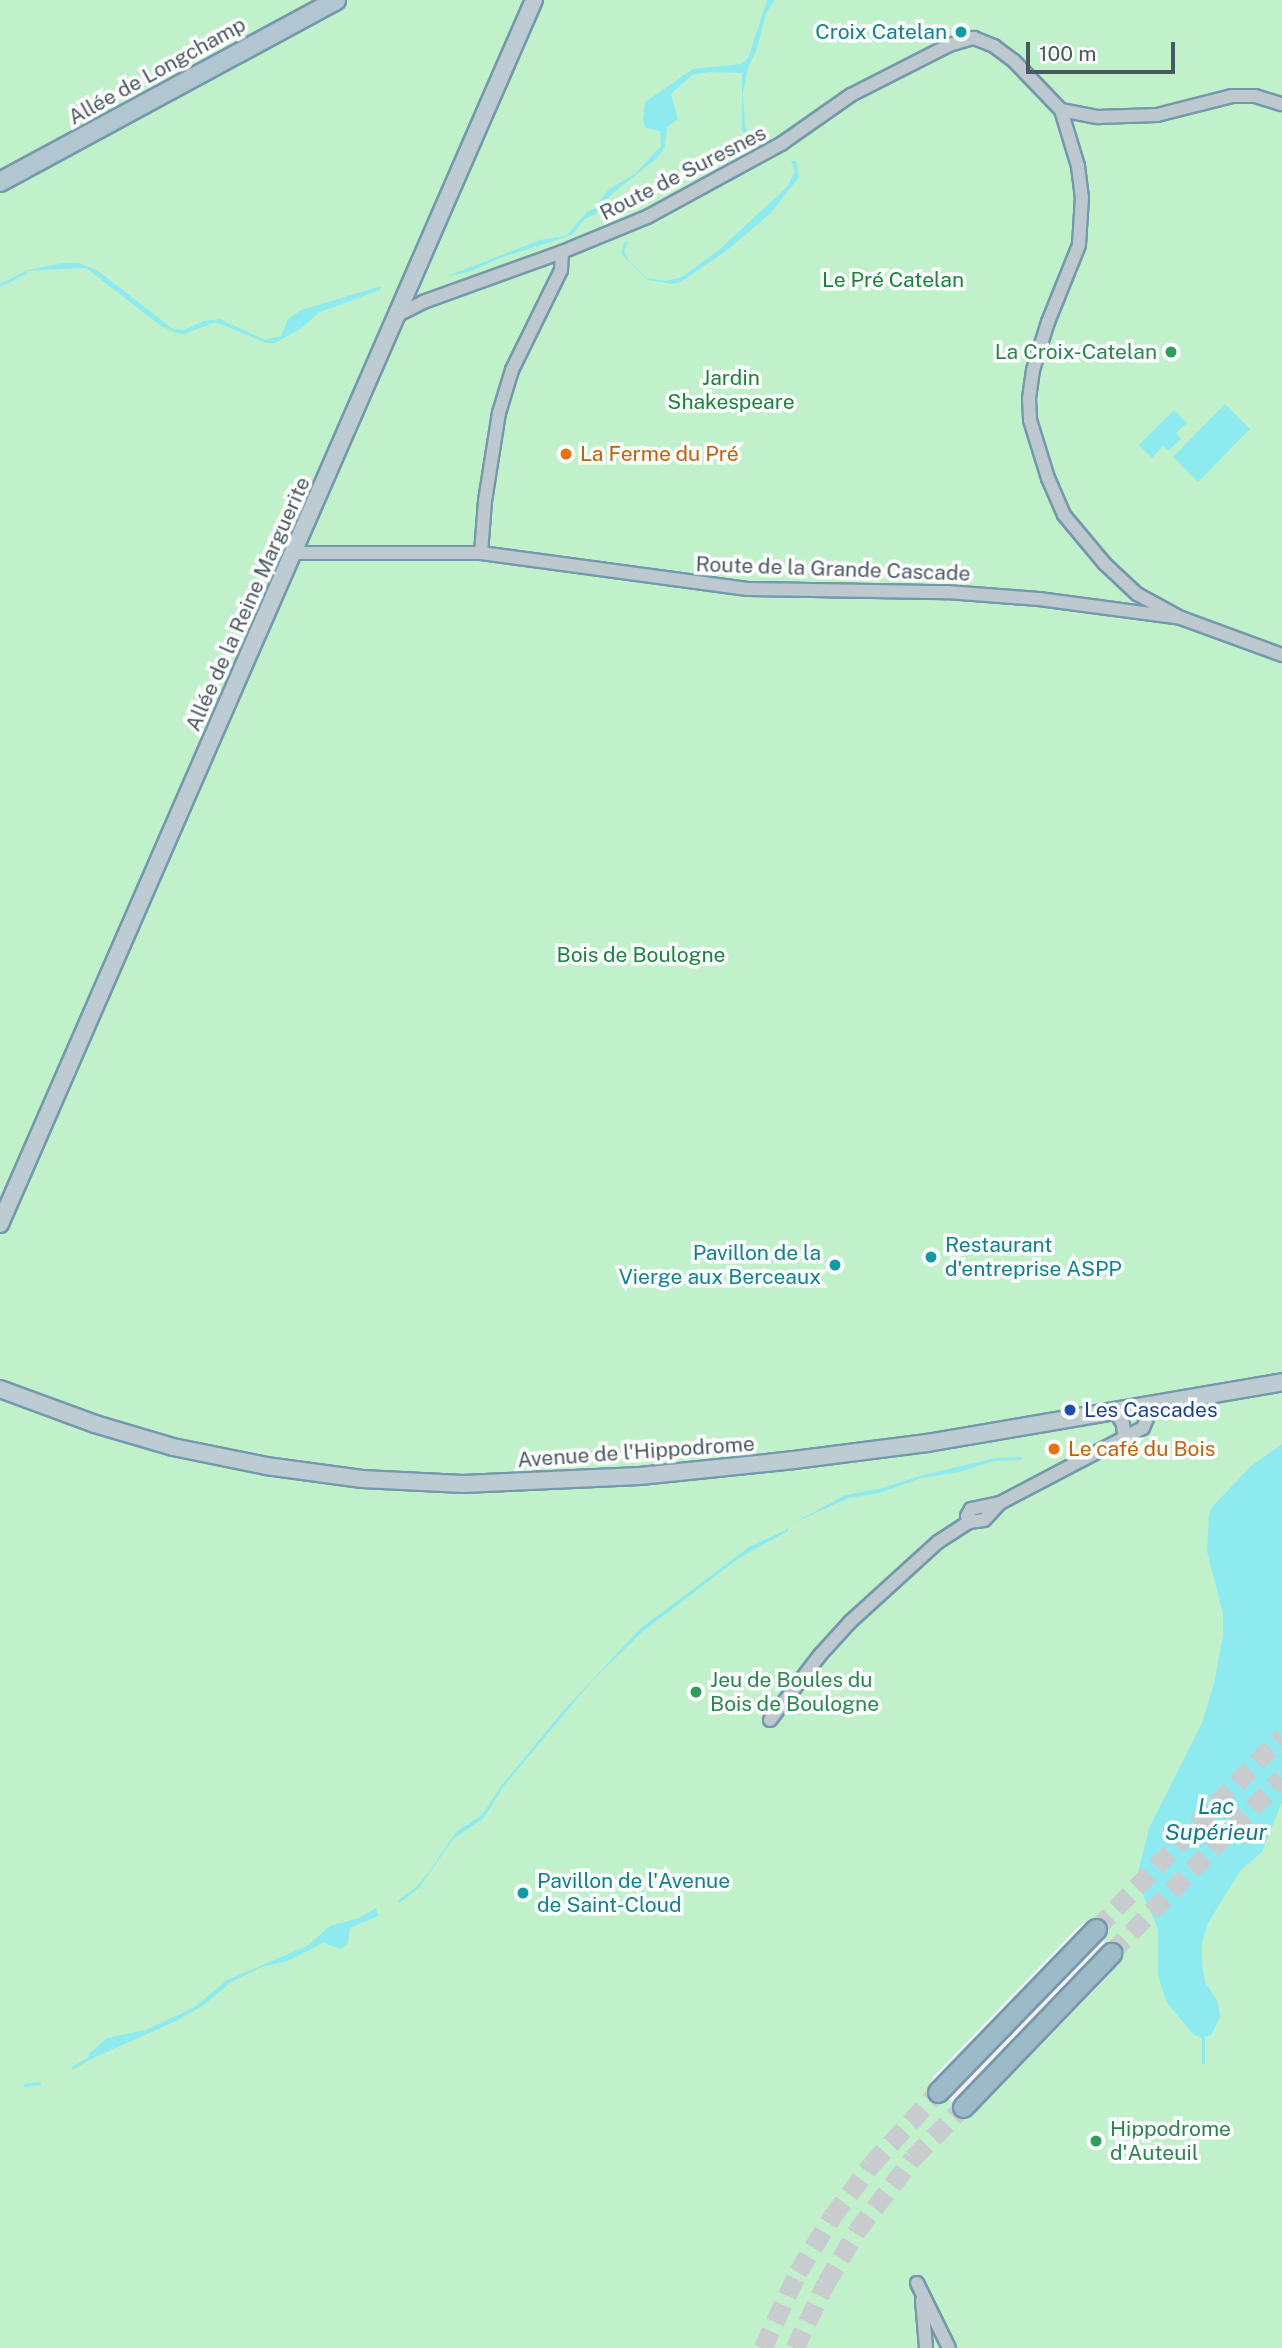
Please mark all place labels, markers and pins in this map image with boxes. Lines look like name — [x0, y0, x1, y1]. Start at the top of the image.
place label: Croix Catelan — [815, 19, 947, 45]
marker: Croix Catelan — [953, 24, 969, 40]
place label: La Croix-Catelan — [995, 339, 1157, 365]
marker: La Croix-Catelan — [1163, 344, 1179, 360]
place label: La Ferme du Pré — [580, 441, 739, 467]
marker: La Ferme du Pré — [558, 446, 574, 462]
place label: Restaurant d'entreprise ASPP — [945, 1232, 1122, 1282]
place label: Pavillon de la Vierge aux Berceaux — [619, 1240, 821, 1290]
marker: Restaurant d'entreprise ASPP — [923, 1249, 939, 1265]
marker: Pavillon de la Vierge aux Berceaux — [827, 1257, 843, 1273]
place label: Les Cascades — [1084, 1397, 1218, 1423]
marker: Les Cascades — [1062, 1402, 1078, 1418]
place label: Le café du Bois — [1068, 1436, 1216, 1462]
marker: Le café du Bois — [1046, 1441, 1062, 1457]
place label: Jeu de Boules du Bois de Boulogne — [710, 1667, 880, 1717]
marker: Jeu de Boules du Bois de Boulogne — [688, 1684, 704, 1700]
place label: Pavillon de l'Avenue de Saint-Cloud — [537, 1868, 731, 1918]
marker: Pavillon de l'Avenue de Saint-Cloud — [515, 1885, 531, 1901]
place label: Hippodrome d'Auteuil — [1110, 2116, 1231, 2166]
marker: Hippodrome d'Auteuil — [1088, 2133, 1104, 2149]

